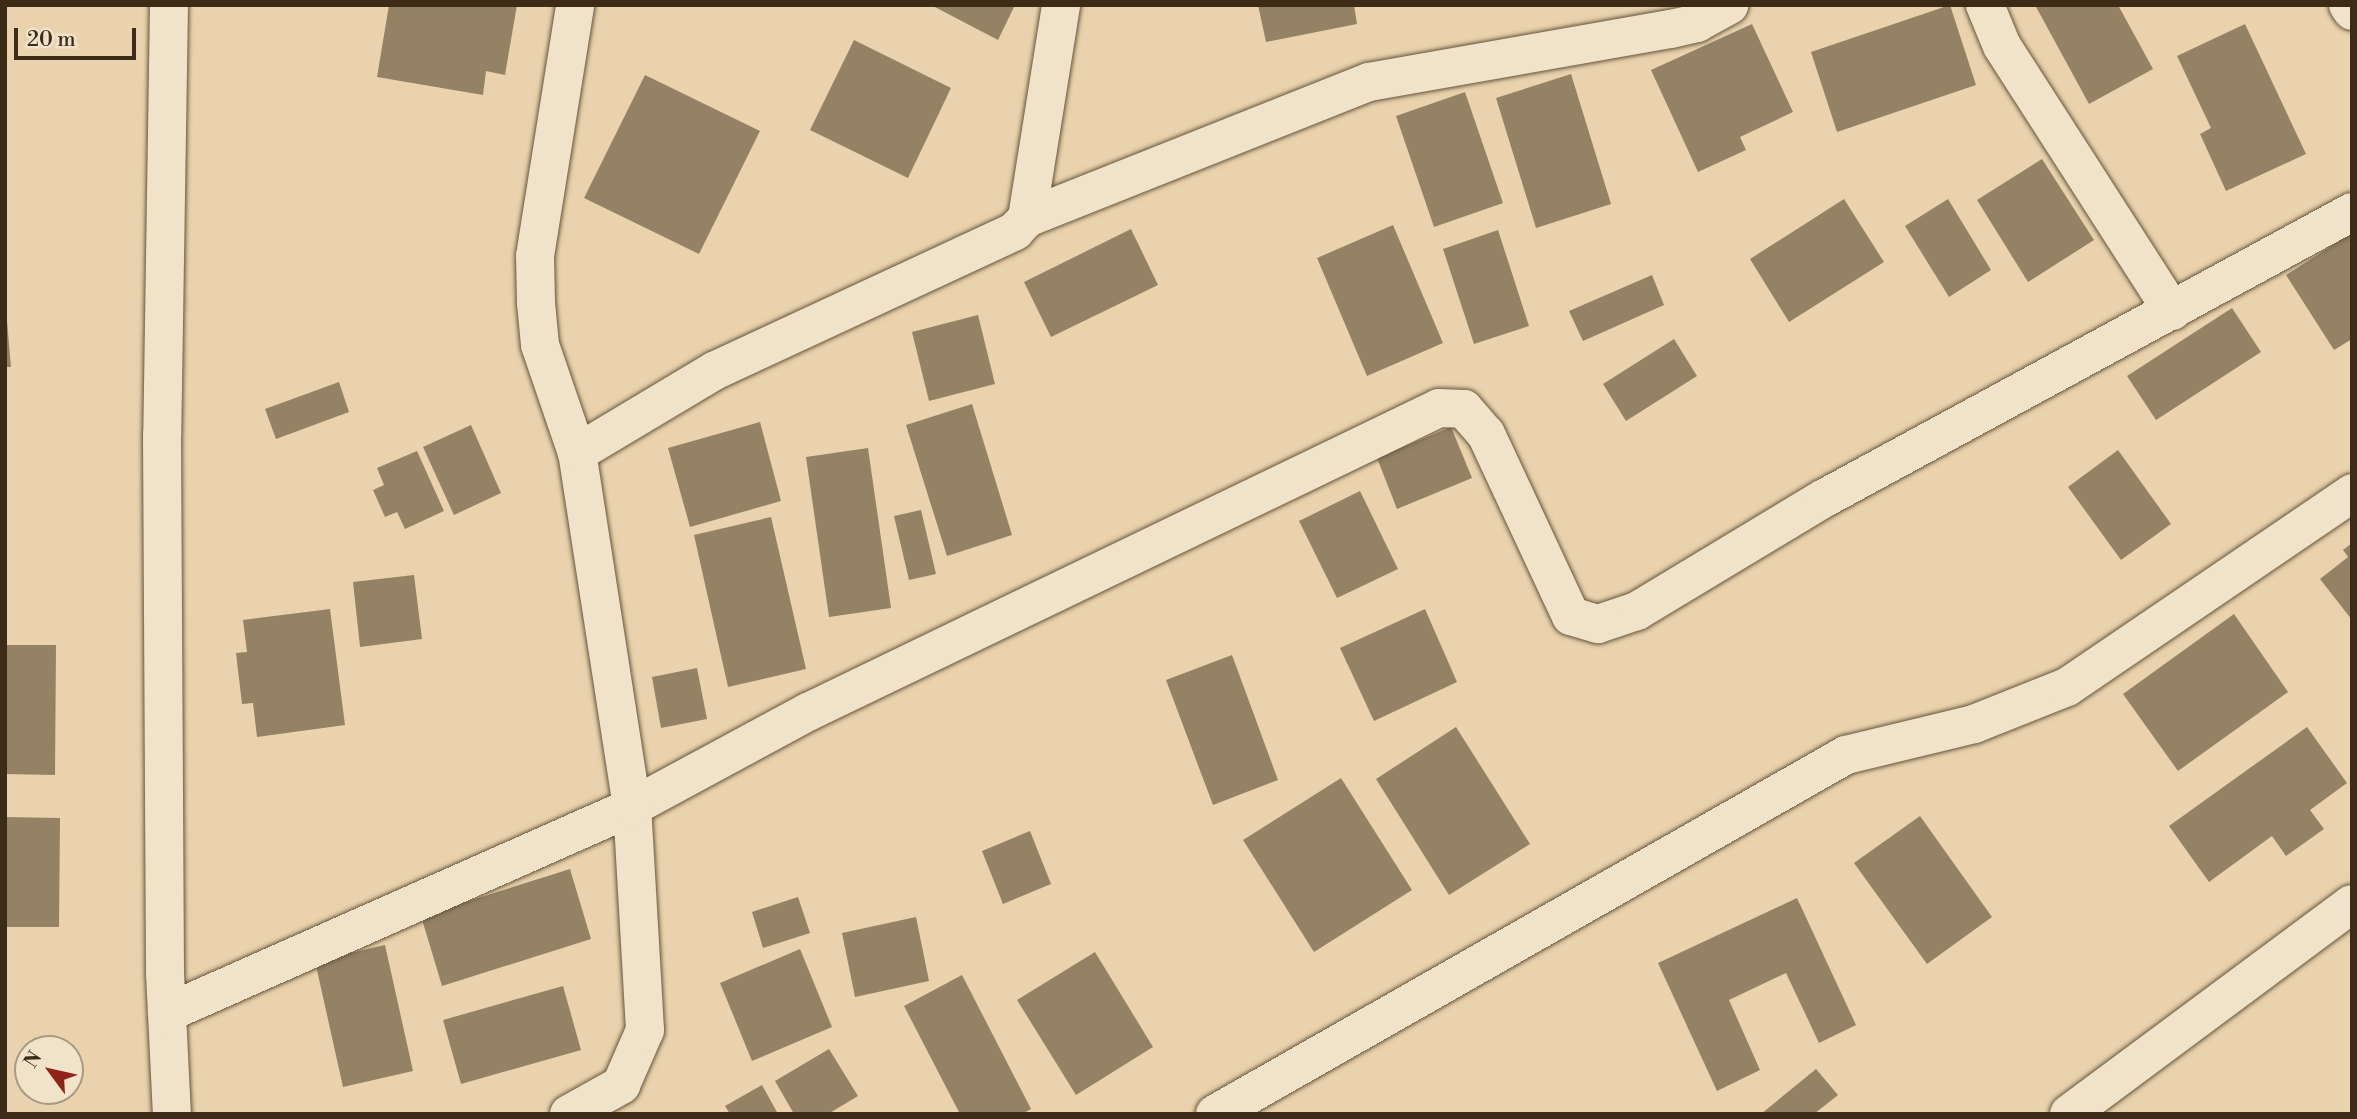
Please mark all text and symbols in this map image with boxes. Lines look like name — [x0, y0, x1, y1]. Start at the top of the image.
scale bar — [18, 14, 140, 58]
text: 20 m — [27, 27, 76, 53]
north arrow — [14, 1035, 84, 1105]
text: N — [19, 1047, 47, 1072]

